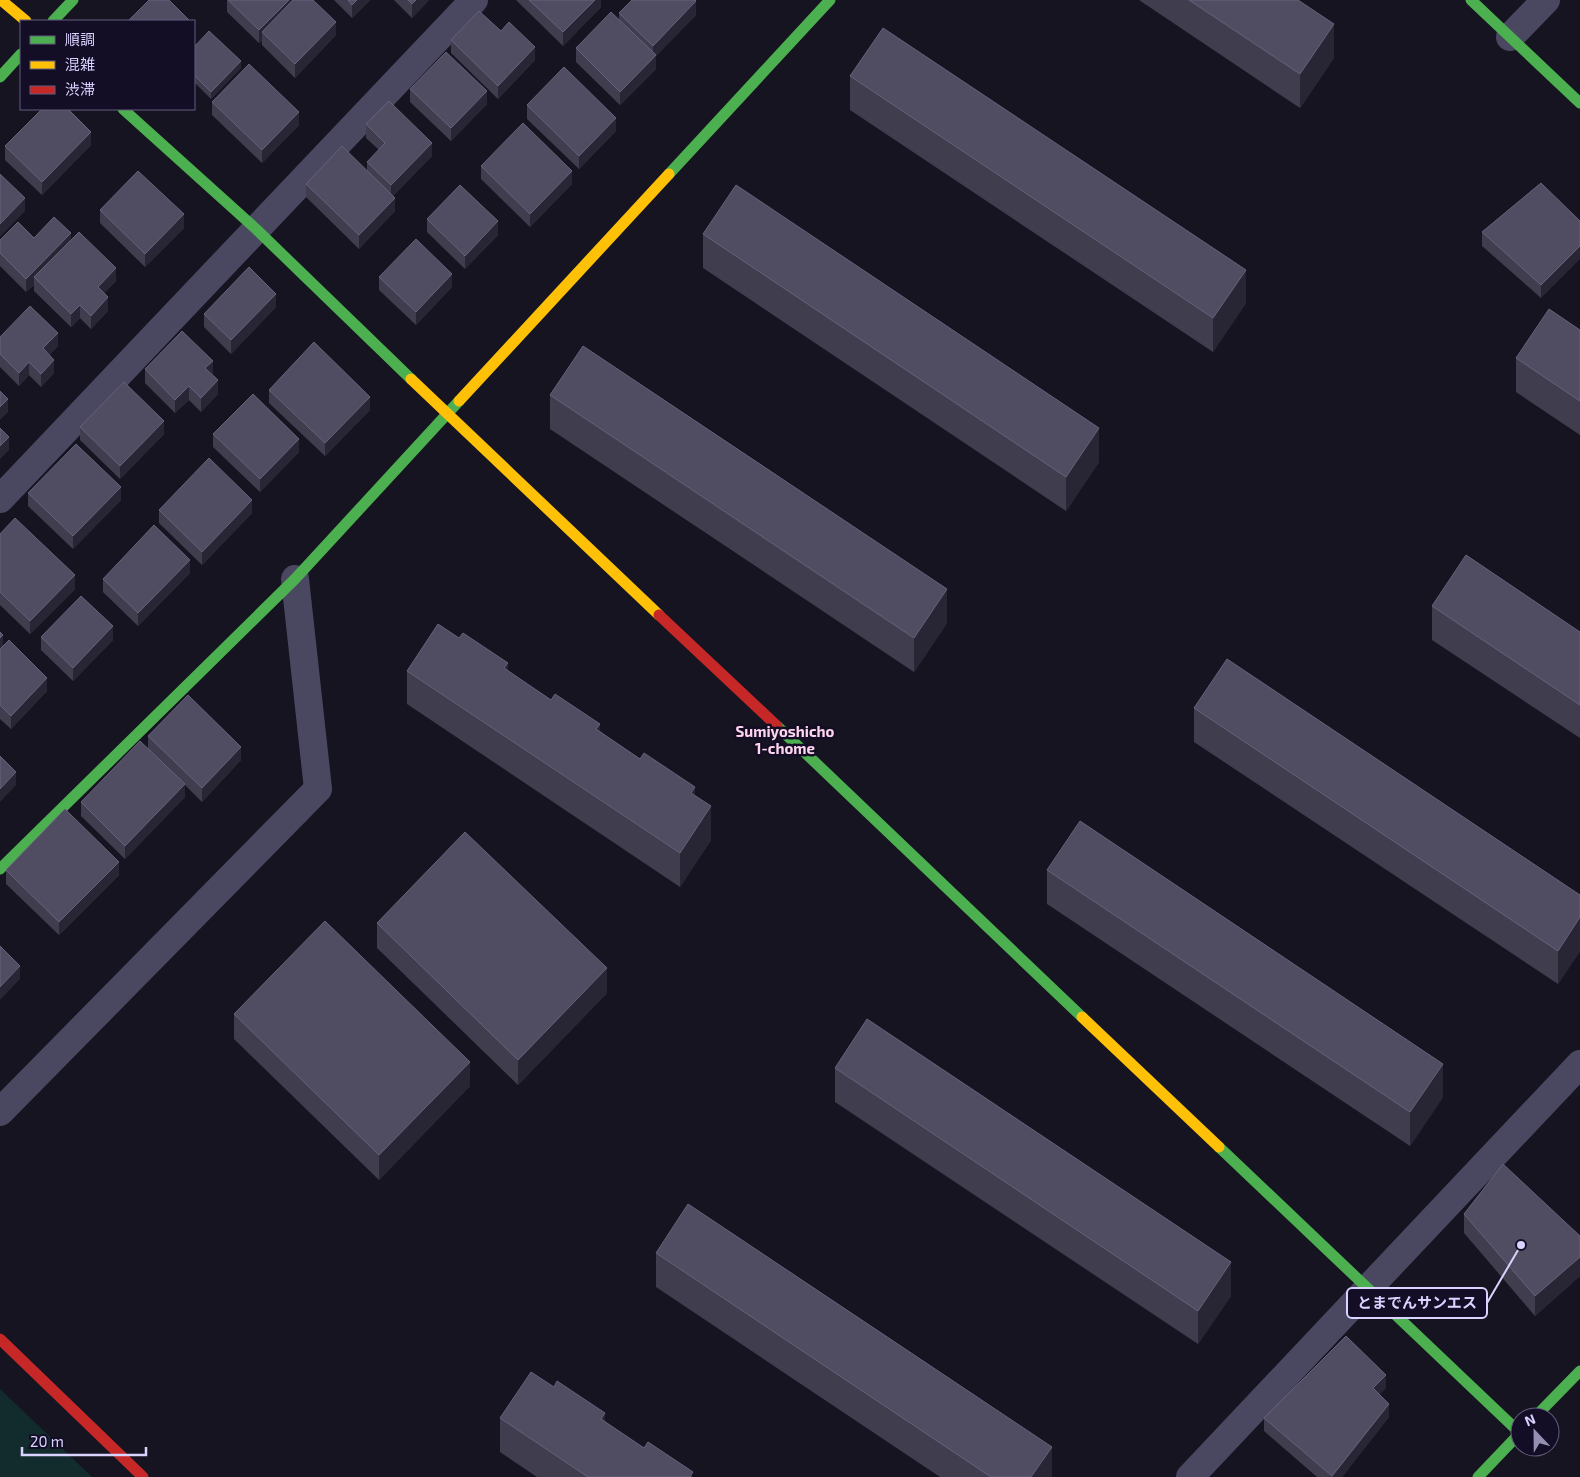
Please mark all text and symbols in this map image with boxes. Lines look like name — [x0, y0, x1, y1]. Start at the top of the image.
legend — [20, 20, 195, 110]
text: 順調 — [65, 30, 95, 48]
text: 混雑 — [65, 55, 95, 73]
text: 渋滞 — [65, 80, 95, 98]
district label: Sumiyoshicho 1-chome — [736, 722, 835, 757]
callout: とまでんサンエス — [1347, 1288, 1487, 1318]
text: とまでんサンエス — [1357, 1293, 1477, 1311]
north arrow — [1510, 1407, 1560, 1457]
text: N — [1522, 1410, 1538, 1429]
scale bar — [22, 1424, 146, 1456]
text: 20 m — [30, 1432, 64, 1450]

